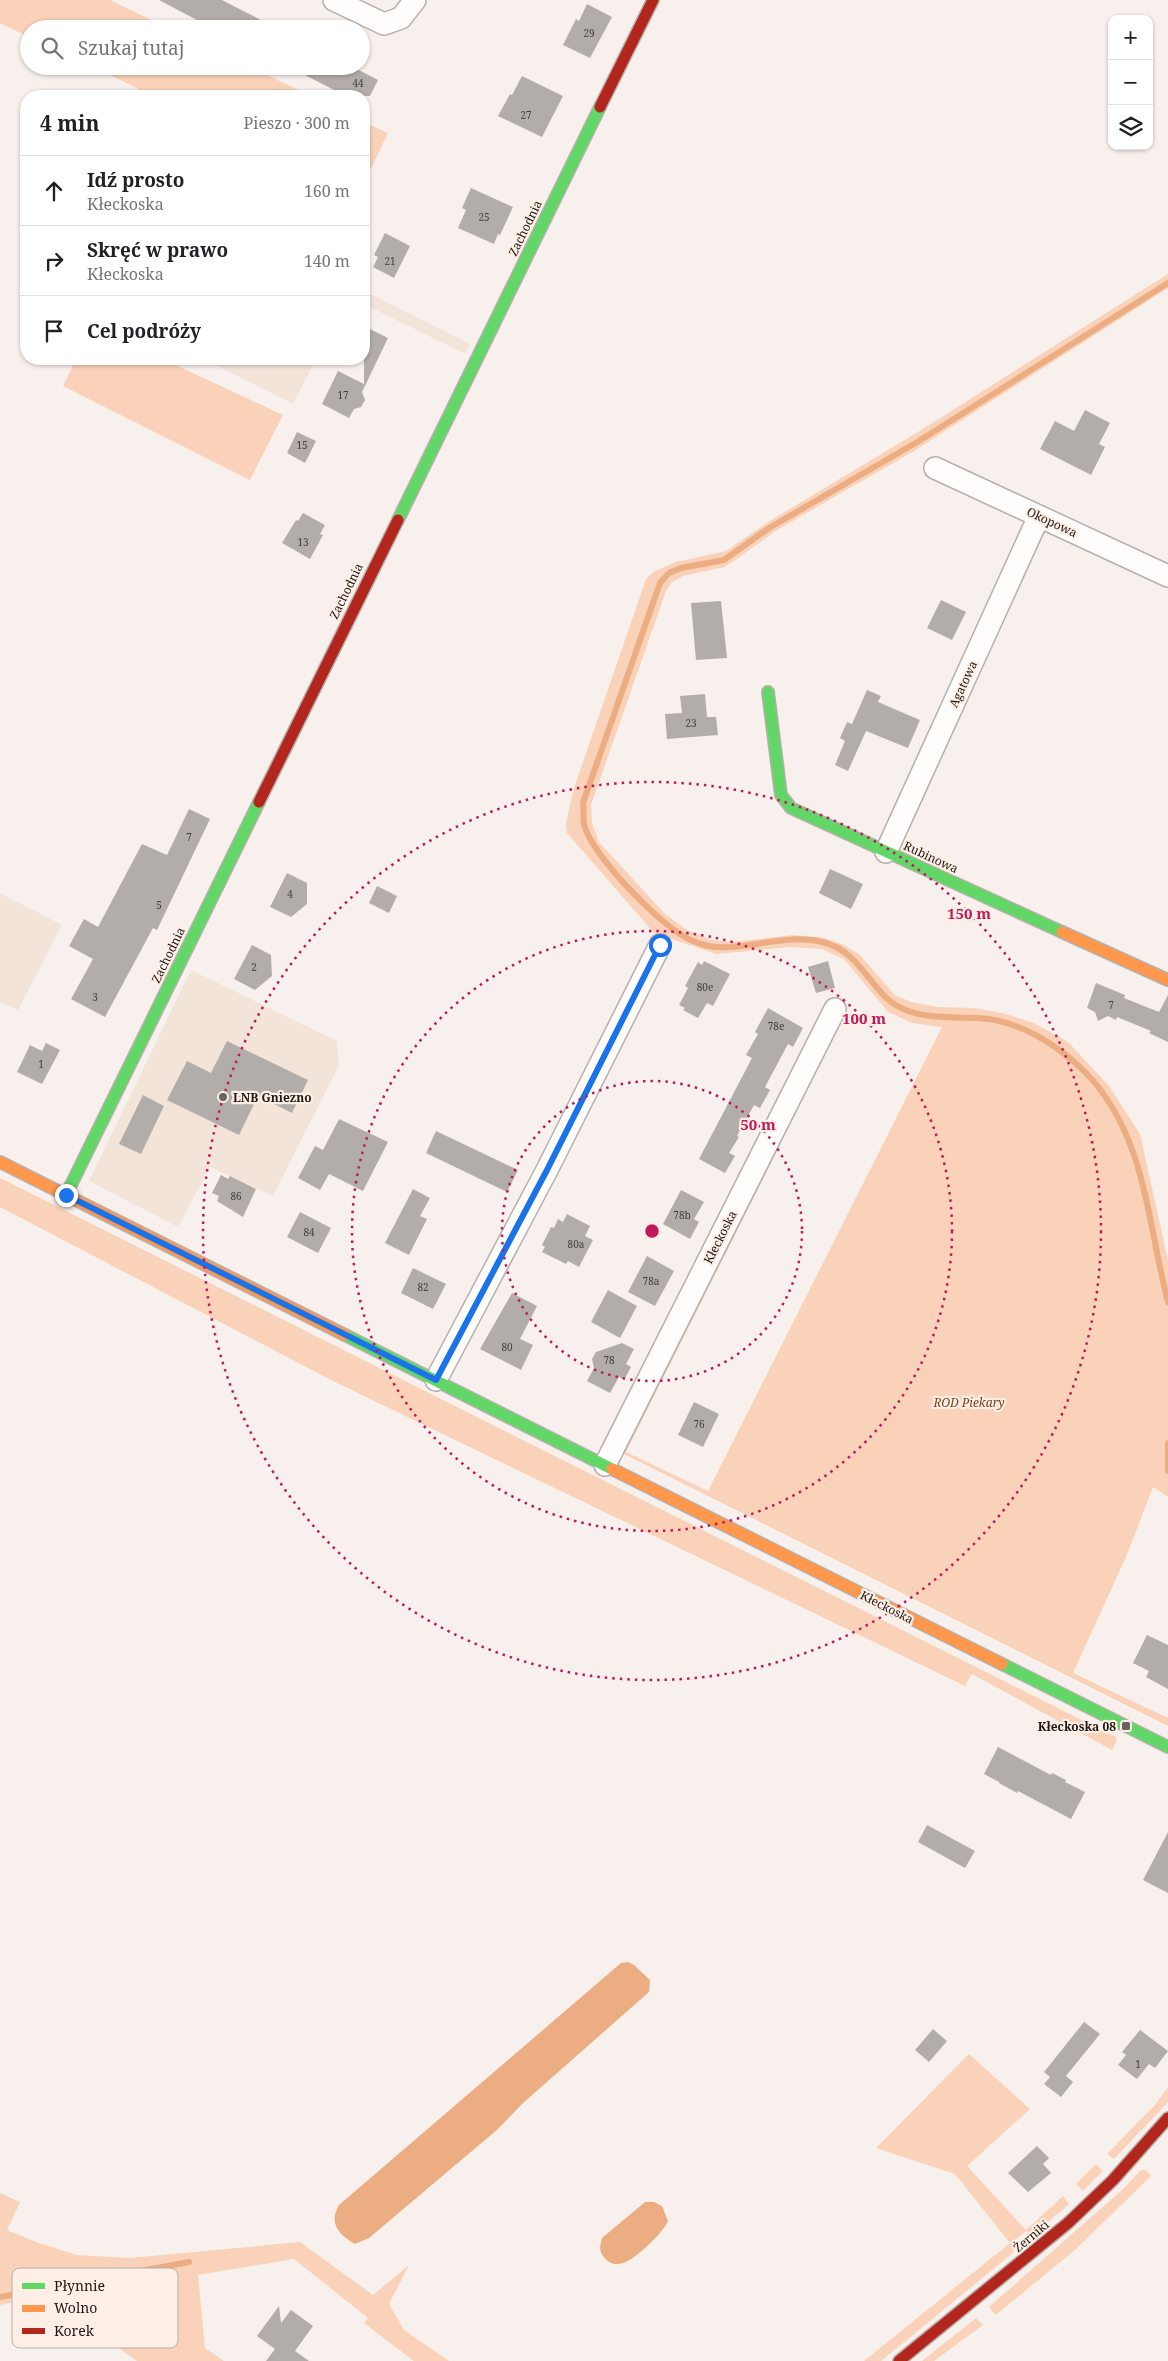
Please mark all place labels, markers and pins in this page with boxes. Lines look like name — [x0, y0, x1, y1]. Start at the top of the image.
place label: LNB Gniezno — [233, 1089, 312, 1106]
marker: LNB Gniezno — [217, 1091, 229, 1103]
centre of rings — [643, 1222, 661, 1240]
place label: Kłeckoska 08 — [1038, 1718, 1116, 1735]
marker: Kłeckoska 08 — [1120, 1720, 1132, 1732]

